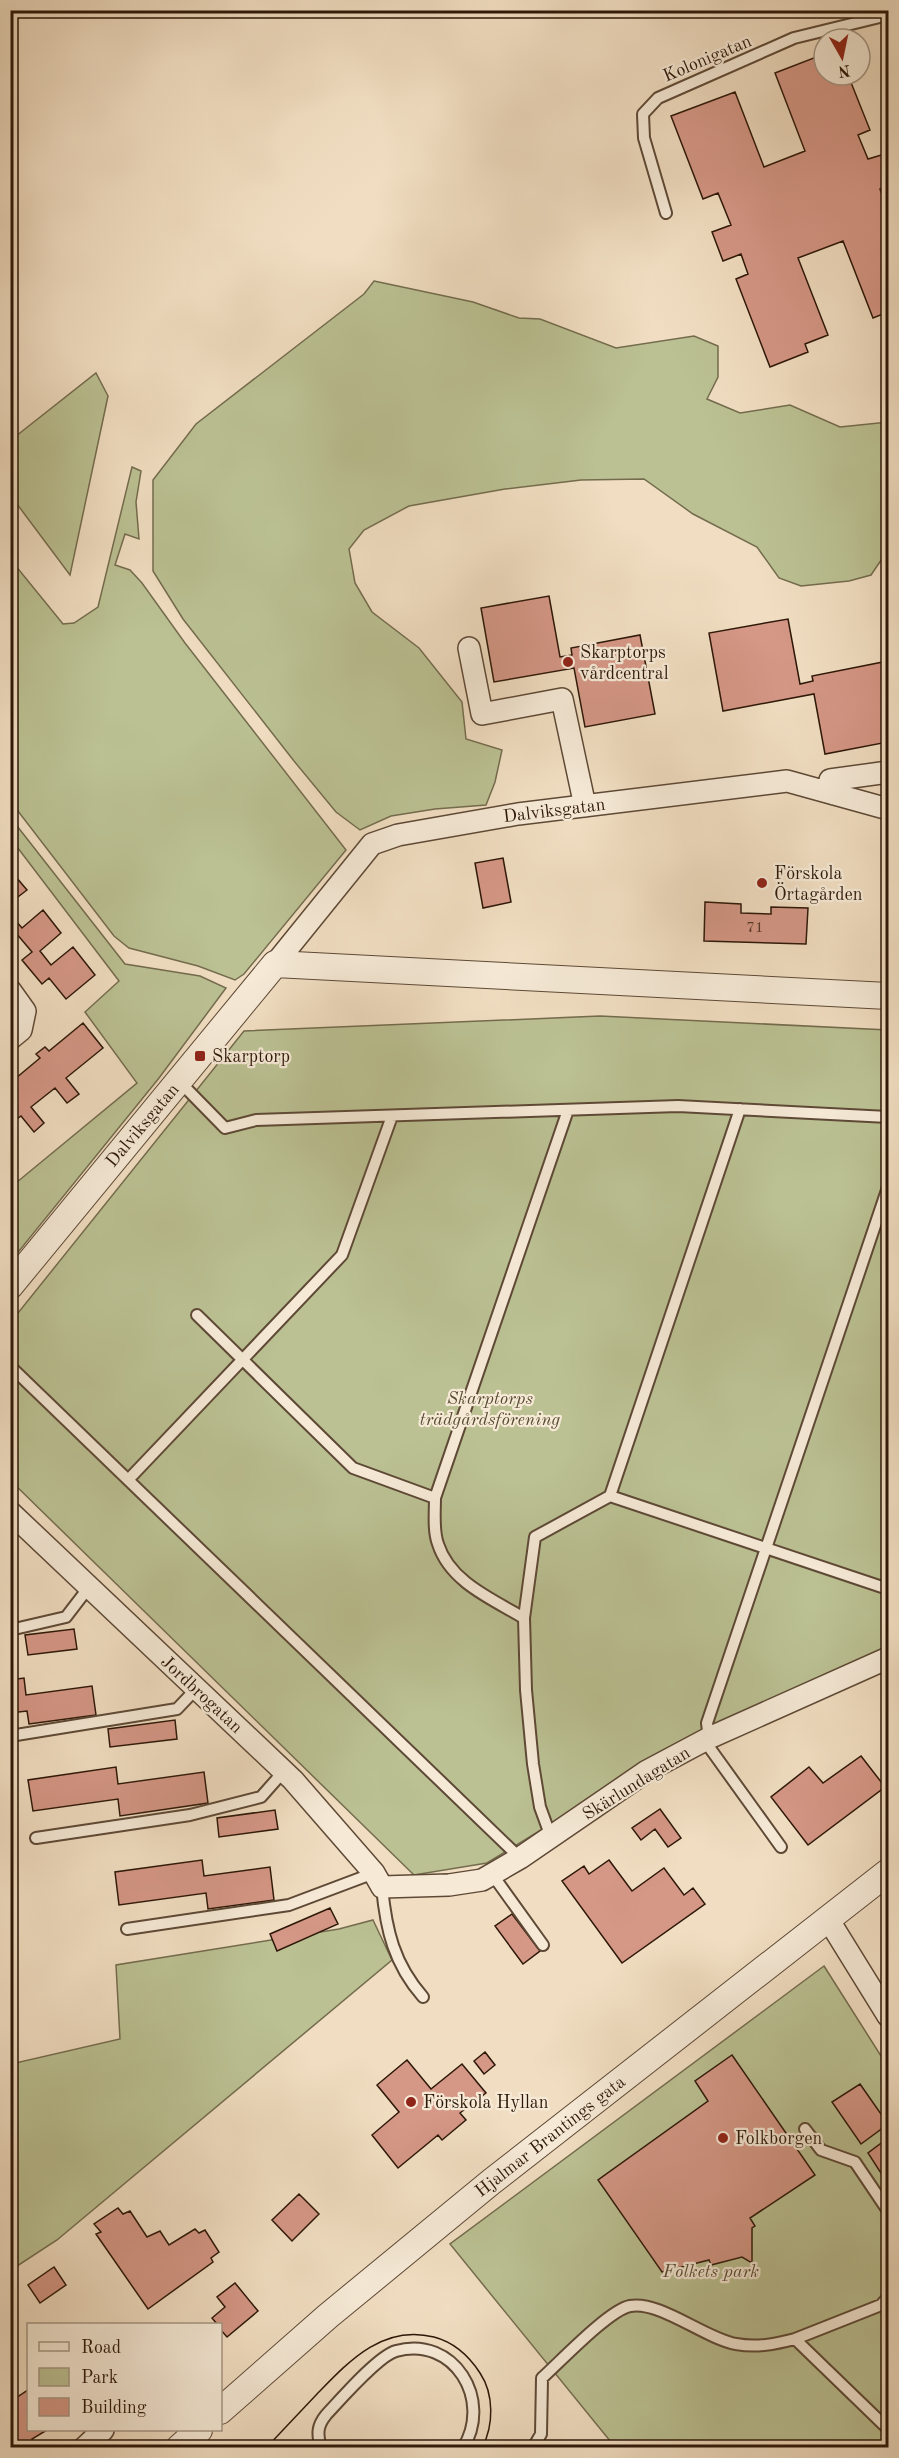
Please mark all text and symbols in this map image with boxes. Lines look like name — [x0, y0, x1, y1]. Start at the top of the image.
north arrow — [812, 27, 872, 87]
street label: Kolonigatan — [660, 32, 755, 86]
text: N — [836, 61, 851, 79]
place label: Skarptorps vårdcentral — [580, 644, 669, 683]
marker: Skarptorps vårdcentral — [561, 655, 575, 669]
street label: Dalviksgatan — [502, 796, 607, 826]
place label: Förskola Örtagården — [774, 865, 863, 904]
marker: Förskola Örtagården — [755, 876, 769, 890]
house number: 71 — [746, 921, 764, 936]
place label: Skarptorp — [212, 1048, 290, 1066]
marker: Skarptorp — [193, 1049, 207, 1063]
street label: Dalviksgatan — [103, 1080, 183, 1171]
park label: Skarptorps trädgårdsförening — [420, 1390, 560, 1429]
street label: Jordbrogatan — [157, 1653, 246, 1737]
street label: Skärlundagatan — [580, 1744, 694, 1824]
street label: Hjalmar Brantings gata — [472, 2073, 629, 2201]
place label: Förskola Hyllan — [423, 2094, 549, 2112]
marker: Förskola Hyllan — [404, 2095, 418, 2109]
place label: Folkborgen — [735, 2130, 823, 2148]
marker: Folkborgen — [716, 2131, 730, 2145]
park label: Folkets park — [662, 2263, 759, 2281]
legend — [27, 2323, 222, 2431]
text: Road — [81, 2339, 121, 2357]
text: Park — [81, 2369, 118, 2387]
text: Building — [81, 2399, 147, 2417]

